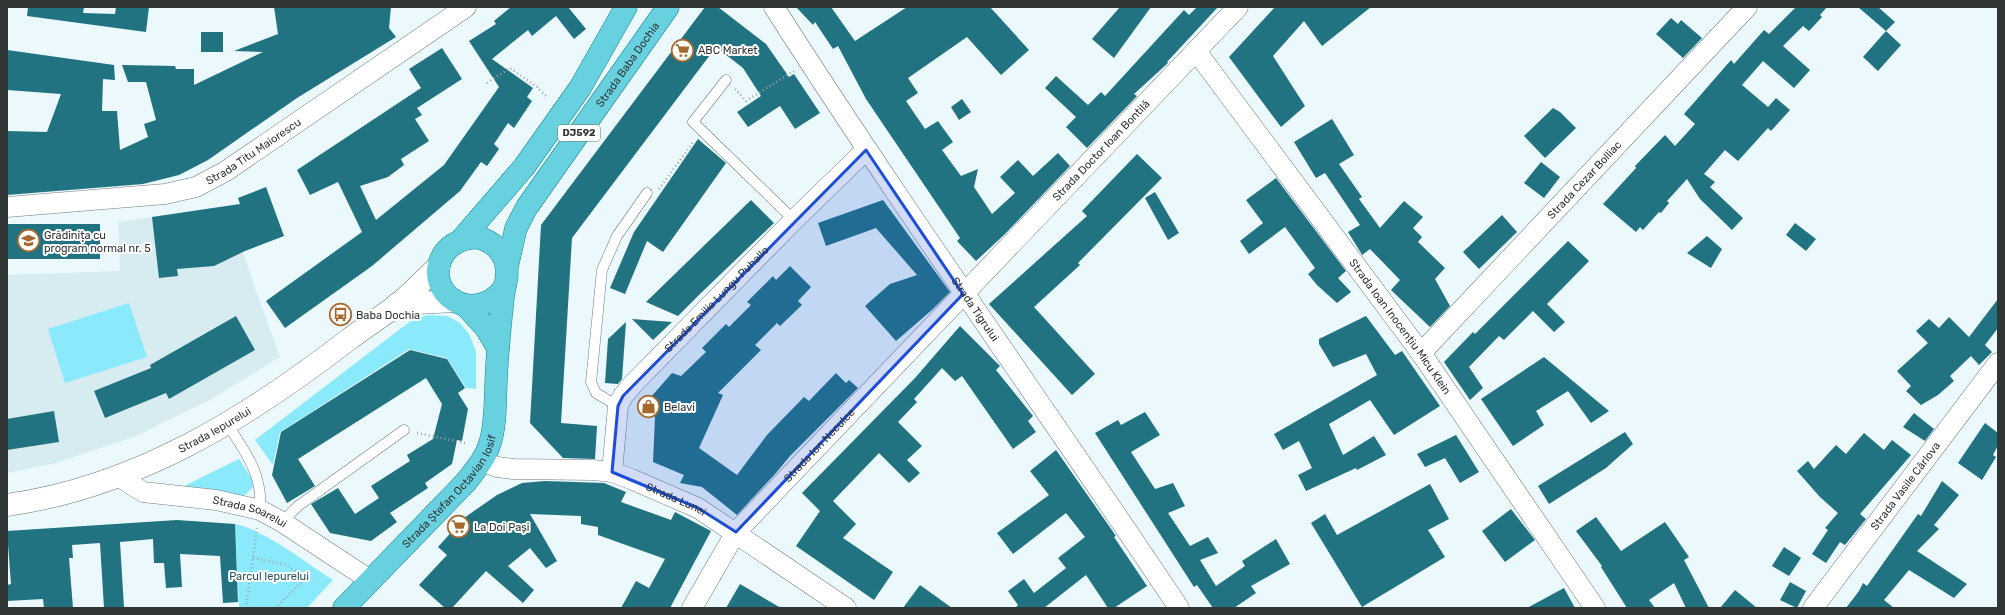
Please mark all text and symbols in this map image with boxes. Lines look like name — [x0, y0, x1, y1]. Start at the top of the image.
street label: Strada Baba Dochia — [593, 20, 662, 110]
supermarket icon: ABC Market — [670, 37, 696, 63]
place label: ABC Market — [698, 44, 758, 57]
street label: Strada Doctor Ioan Bontilă — [1050, 97, 1152, 203]
street label: Strada Titu Maiorescu — [204, 115, 303, 187]
road number: DJ592 — [558, 125, 600, 141]
street label: Strada Cezar Bolliac — [1544, 138, 1624, 221]
school or university icon: Grădinița cu program normal nr. 5 — [16, 228, 42, 254]
place label: Grădinița cu program normal nr. 5 — [44, 229, 151, 255]
street label: Strada Emilia Lungu Puhallo — [661, 243, 771, 355]
street label: Strada Ioan Inocențiu Micu Klein — [1347, 256, 1454, 397]
street label: Strada Tigrului — [949, 275, 1002, 344]
bus stop icon: Baba Dochia — [328, 302, 354, 328]
place label: Baba Dochia — [356, 309, 420, 322]
shop icon: Belavi — [636, 394, 662, 420]
place label: Belavi — [664, 401, 695, 414]
street label: Strada Iepurelui — [176, 404, 253, 455]
street label: Strada Ion Neculce — [781, 406, 857, 485]
street label: Strada Ștefan Octavian Iosif — [399, 433, 499, 551]
street label: Strada Vasile Cârlova — [1868, 439, 1943, 533]
street label: Strada Lunei — [644, 480, 709, 518]
street label: Strada Soarelui — [211, 493, 290, 530]
supermarket icon: La Doi Pași — [446, 514, 472, 540]
place label: La Doi Pași — [474, 521, 530, 534]
park label: Parcul Iepurelui — [229, 570, 309, 583]

